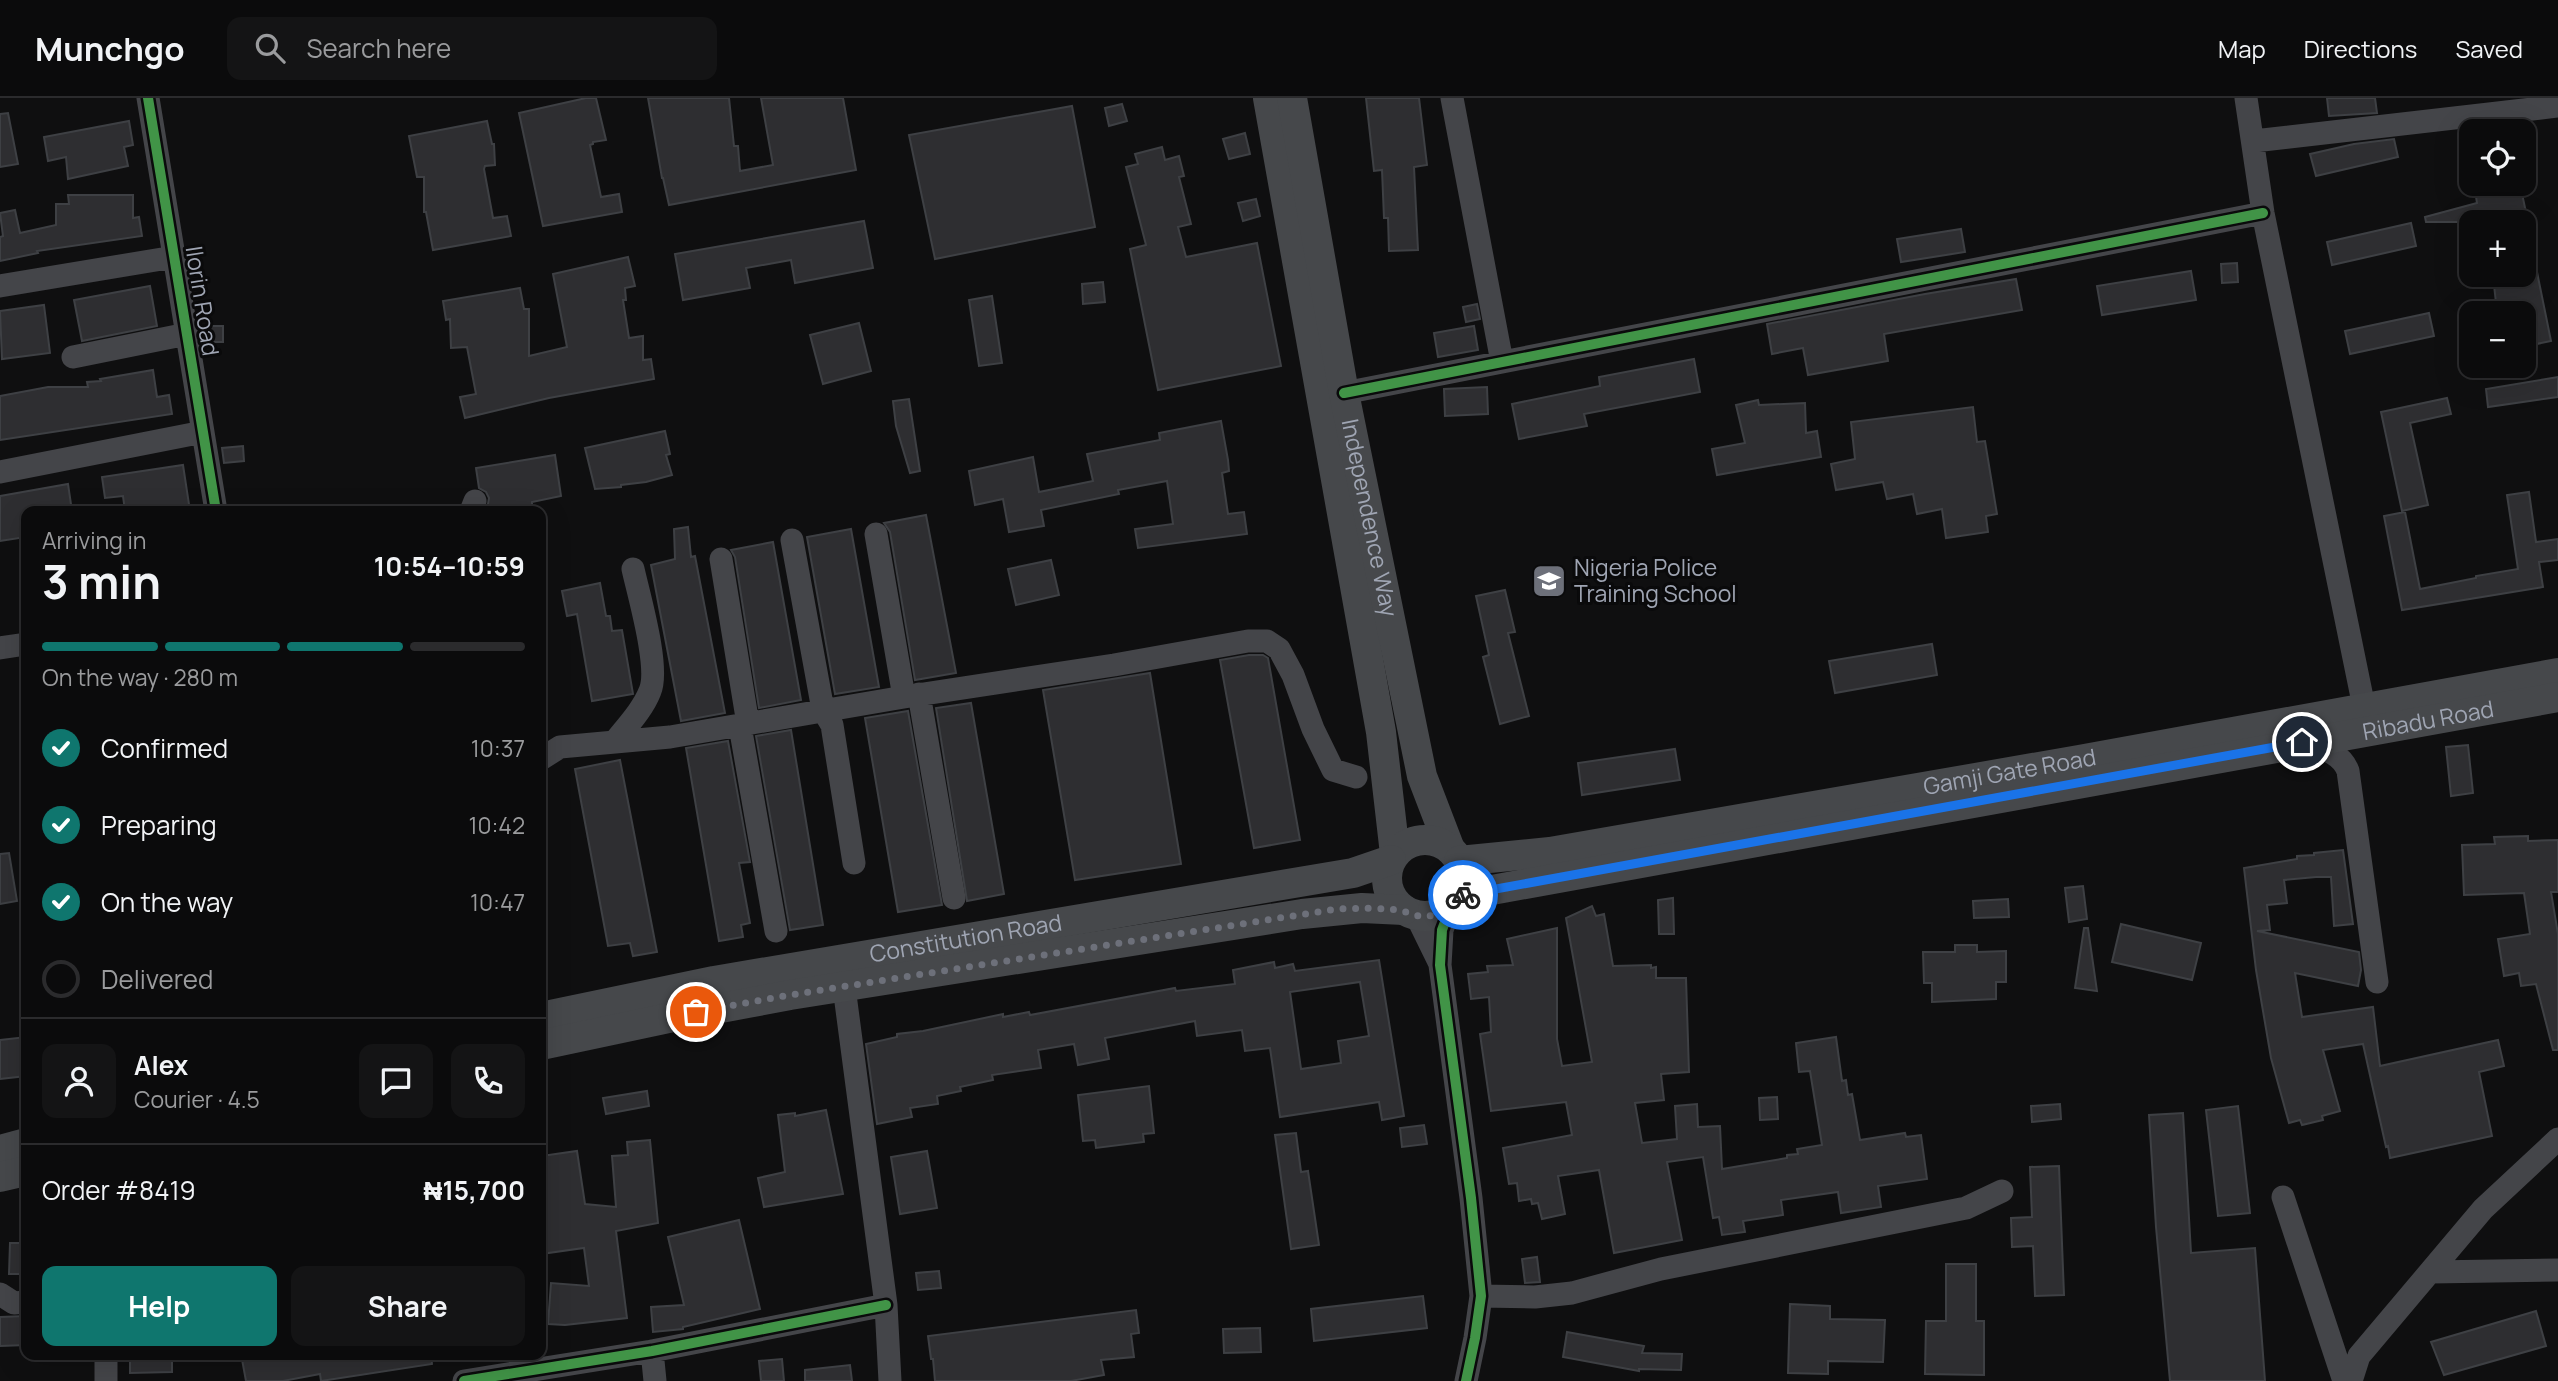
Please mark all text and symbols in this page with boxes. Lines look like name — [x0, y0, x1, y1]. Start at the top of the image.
search box — [227, 17, 717, 80]
text: Munchgo — [35, 26, 185, 71]
icon: search — [251, 29, 289, 67]
text: Search here — [307, 30, 451, 66]
text: Map — [2218, 32, 2266, 65]
text: Directions — [2304, 32, 2417, 65]
text: Saved — [2455, 32, 2523, 65]
map controls — [2459, 119, 2536, 378]
button: locate — [2459, 119, 2536, 196]
button: + — [2459, 210, 2536, 287]
street label: Ilorin Road — [179, 244, 227, 358]
button: − — [2459, 301, 2536, 378]
street label: Independence Way — [1335, 416, 1406, 620]
text: Arriving in — [42, 524, 147, 556]
text: 10:54–10:59 — [374, 548, 525, 584]
text: 3 min — [42, 550, 161, 613]
place label: Nigeria Police Training School — [1574, 551, 1737, 609]
school or university icon: Nigeria Police Training School — [1530, 562, 1568, 600]
text: On the way · 280 m — [42, 661, 238, 693]
street label: Ribadu Road — [2360, 692, 2496, 747]
pin — [2272, 712, 2332, 772]
icon: home — [2283, 723, 2321, 761]
icon: check — [42, 729, 80, 767]
text: Confirmed — [101, 730, 228, 766]
text: 10:37 — [471, 732, 525, 764]
street label: Gamji Gate Road — [1921, 740, 2098, 802]
icon: check — [42, 806, 80, 844]
text: Preparing — [101, 807, 217, 843]
text: 10:42 — [468, 809, 525, 841]
courier — [1428, 860, 1498, 930]
icon: bike — [1444, 876, 1482, 914]
icon: check — [42, 883, 80, 921]
text: On the way — [101, 884, 233, 920]
text: 10:47 — [470, 886, 525, 918]
street label: Constitution Road — [867, 905, 1064, 969]
text: Delivered — [101, 961, 213, 997]
pin — [666, 982, 726, 1042]
icon: bag — [677, 993, 715, 1031]
button: person — [42, 1044, 116, 1118]
button: chat — [359, 1044, 433, 1118]
button: phone — [451, 1044, 525, 1118]
text: Alex — [134, 1047, 188, 1083]
text: Courier · 4.5 — [134, 1083, 260, 1115]
text: Order #8419 — [42, 1172, 196, 1208]
text: ₦15,700 — [424, 1172, 525, 1208]
button: Help — [42, 1266, 277, 1346]
button: Share — [291, 1266, 525, 1346]

